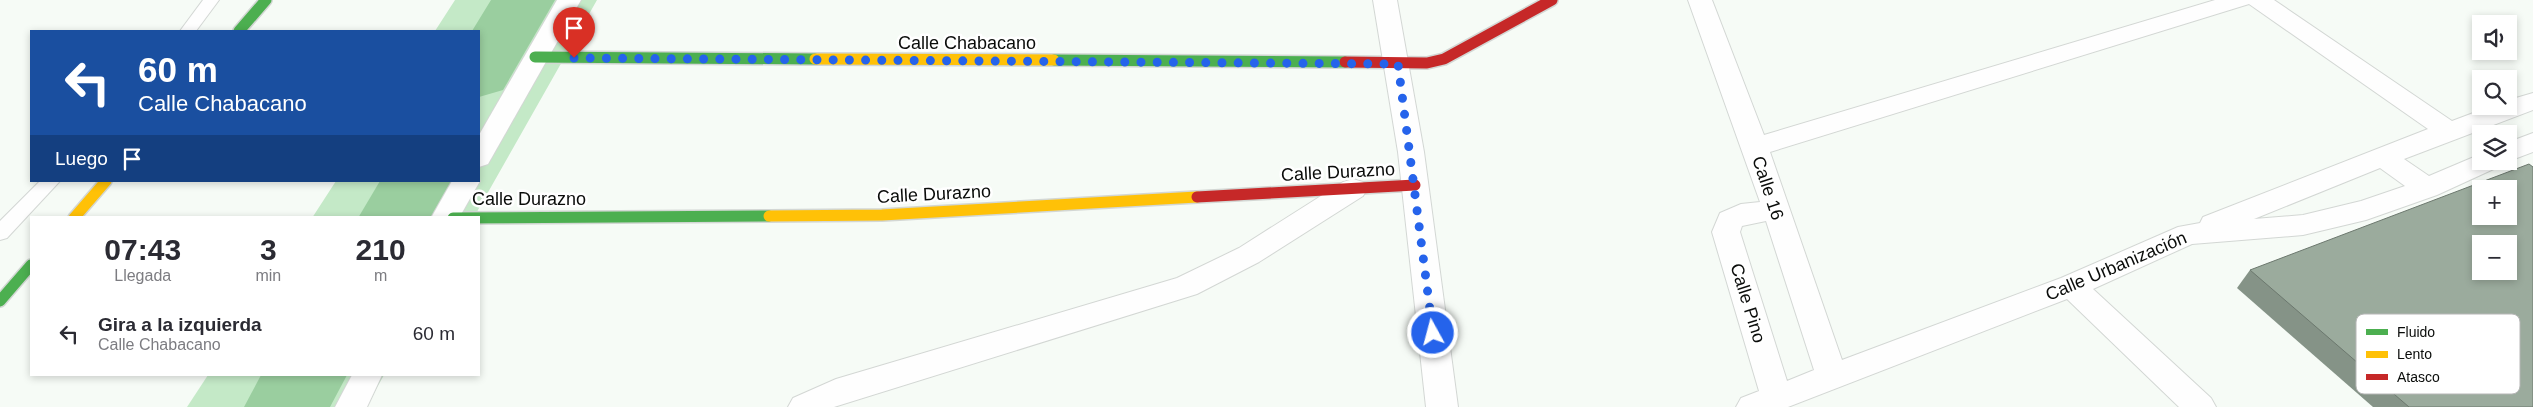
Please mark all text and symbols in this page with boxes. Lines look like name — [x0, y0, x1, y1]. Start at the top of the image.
pin — [553, 7, 595, 58]
icon: arrive — [560, 14, 588, 42]
map controls — [2472, 15, 2517, 280]
button: sound — [2472, 15, 2517, 60]
street label: Calle Chabacano — [898, 33, 1036, 53]
icon: left — [55, 50, 120, 115]
text: 60 m — [138, 50, 218, 89]
button: search — [2472, 70, 2517, 115]
text: Calle Chabacano — [138, 91, 307, 116]
button: layers — [2472, 125, 2517, 170]
icon: arrive — [118, 145, 146, 173]
text: Luego — [55, 148, 108, 169]
street label: Calle 16 — [1748, 154, 1788, 222]
street label: Calle Durazno — [1281, 159, 1395, 185]
button: + — [2472, 180, 2517, 225]
street label: Calle Durazno — [877, 181, 991, 207]
street label: Calle Durazno — [472, 189, 586, 209]
street label: Calle Urbanización — [2043, 227, 2189, 305]
text: 07:43 — [104, 233, 181, 266]
text: 3 — [260, 233, 277, 266]
text: 210 — [356, 233, 406, 266]
button: − — [2472, 235, 2517, 280]
street label: Calle Pino — [1726, 261, 1770, 345]
text: Llegada — [114, 267, 171, 284]
text: min — [255, 267, 281, 284]
text: m — [374, 267, 387, 284]
position arrow — [1406, 306, 1458, 358]
text: Gira a la izquierda — [98, 314, 262, 335]
legend — [2356, 314, 2520, 394]
icon: left — [55, 320, 83, 348]
text: 60 m — [413, 323, 455, 344]
text: Fluido — [2397, 324, 2435, 340]
text: Calle Chabacano — [98, 336, 221, 353]
text: Lento — [2397, 346, 2432, 362]
text: Atasco — [2397, 369, 2440, 385]

